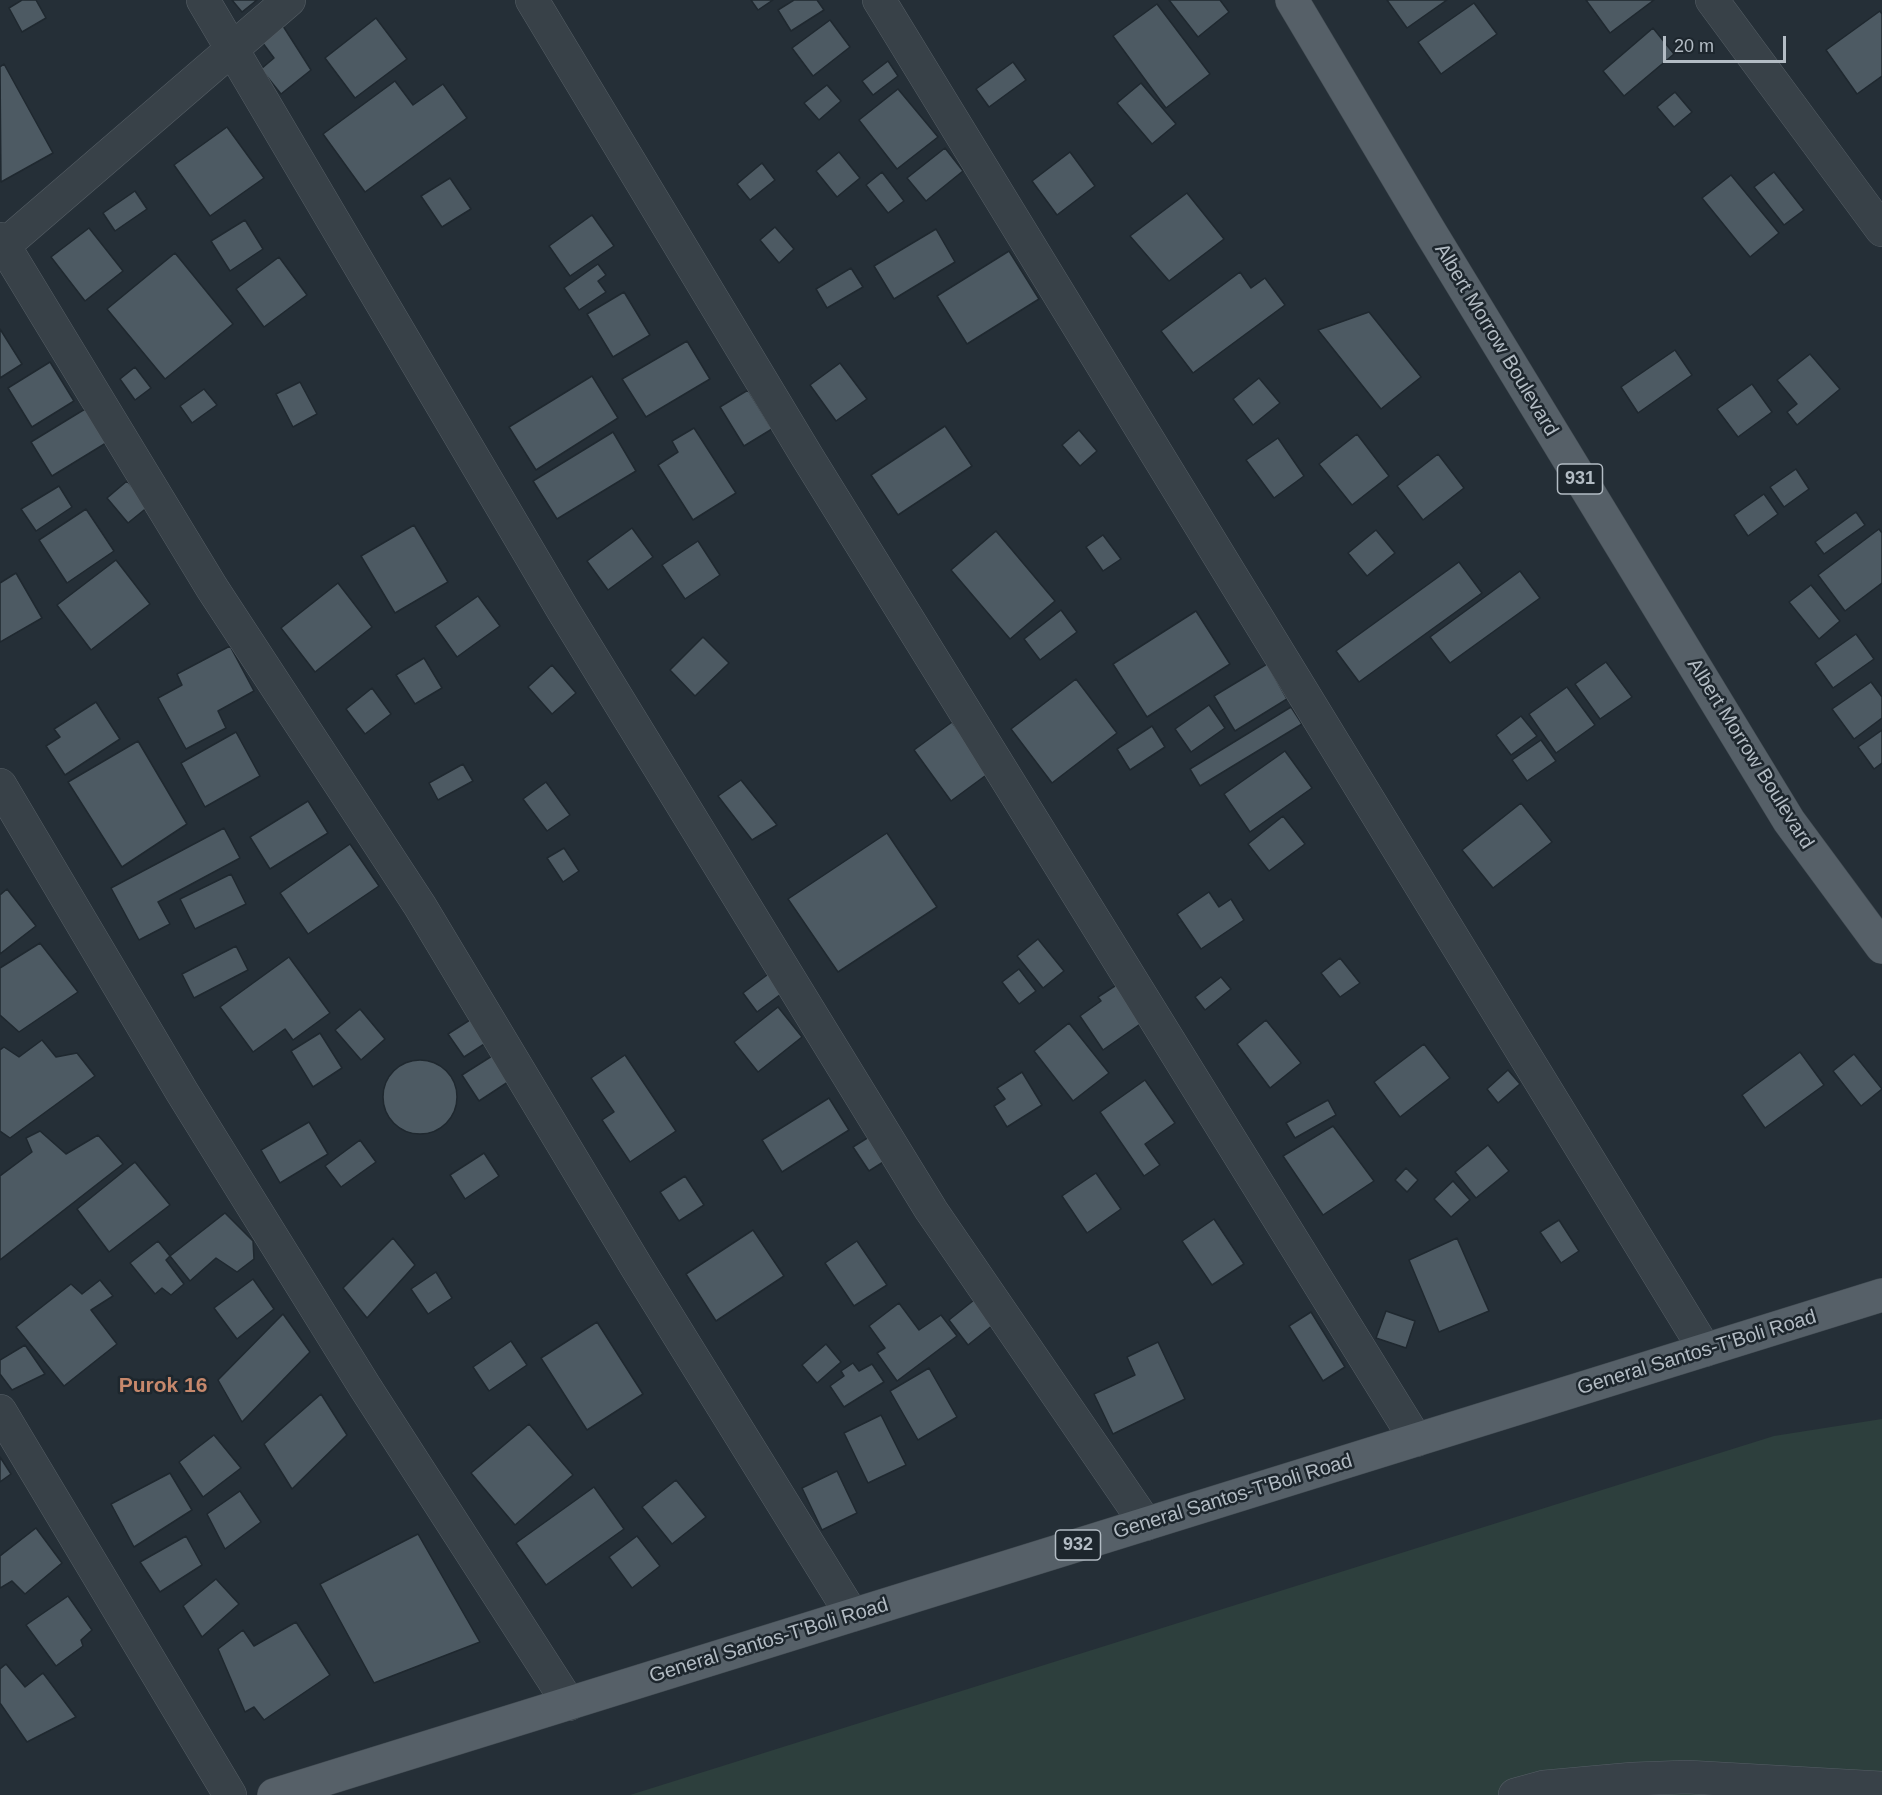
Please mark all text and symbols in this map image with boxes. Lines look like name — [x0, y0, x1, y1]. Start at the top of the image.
scale bar — [1666, 24, 1789, 62]
text: 20 m — [1674, 36, 1714, 56]
street label: Albert Morrow Boulevard — [1429, 239, 1563, 441]
road number: 931 — [1558, 464, 1602, 494]
street label: Albert Morrow Boulevard — [1682, 654, 1818, 854]
street label: General Santos-T'Boli Road — [1575, 1305, 1819, 1401]
district label: Purok 16 — [119, 1373, 207, 1399]
street label: General Santos-T'Boli Road — [1111, 1449, 1355, 1545]
road number: 932 — [1056, 1530, 1100, 1560]
street label: General Santos-T'Boli Road — [647, 1593, 891, 1689]

